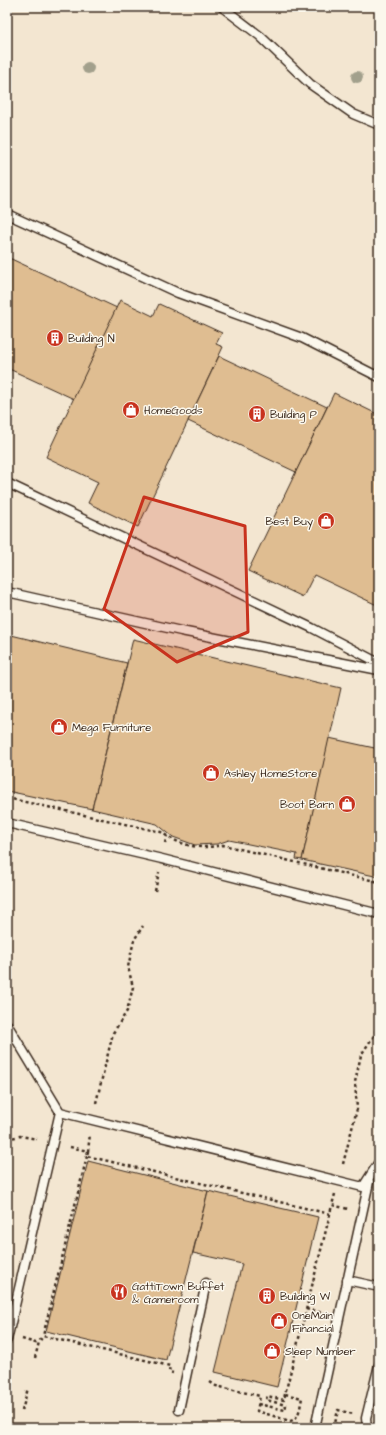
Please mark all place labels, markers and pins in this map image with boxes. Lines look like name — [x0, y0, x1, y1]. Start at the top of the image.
building icon: Building N — [45, 328, 65, 348]
place label: Building N — [68, 331, 115, 347]
shop icon: HomeGoods — [121, 400, 141, 420]
place label: HomeGoods — [144, 403, 203, 418]
building icon: Building P — [247, 404, 267, 424]
place label: Building P — [270, 407, 317, 423]
shop icon: Best Buy — [316, 511, 336, 531]
place label: Best Buy — [265, 514, 313, 530]
shop icon: Mega Furniture — [49, 717, 69, 737]
place label: Mega Furniture — [72, 720, 151, 736]
shop icon: Ashley HomeStore — [201, 763, 221, 783]
place label: Ashley HomeStore — [224, 766, 317, 782]
shop icon: Boot Barn — [337, 794, 357, 814]
place label: Boot Barn — [280, 797, 334, 812]
place label: GattiTown Buffet & Gameroom — [132, 1279, 225, 1307]
restaurant icon: GattiTown Buffet & Gameroom — [109, 1282, 129, 1302]
building icon: Building W — [257, 1286, 277, 1306]
place label: Building W — [280, 1289, 331, 1305]
place label: OneMain Financial — [292, 1308, 334, 1336]
shop icon: OneMain Financial — [269, 1311, 289, 1331]
shop icon: Sleep Number — [262, 1341, 282, 1361]
place label: Sleep Number — [285, 1344, 355, 1359]

